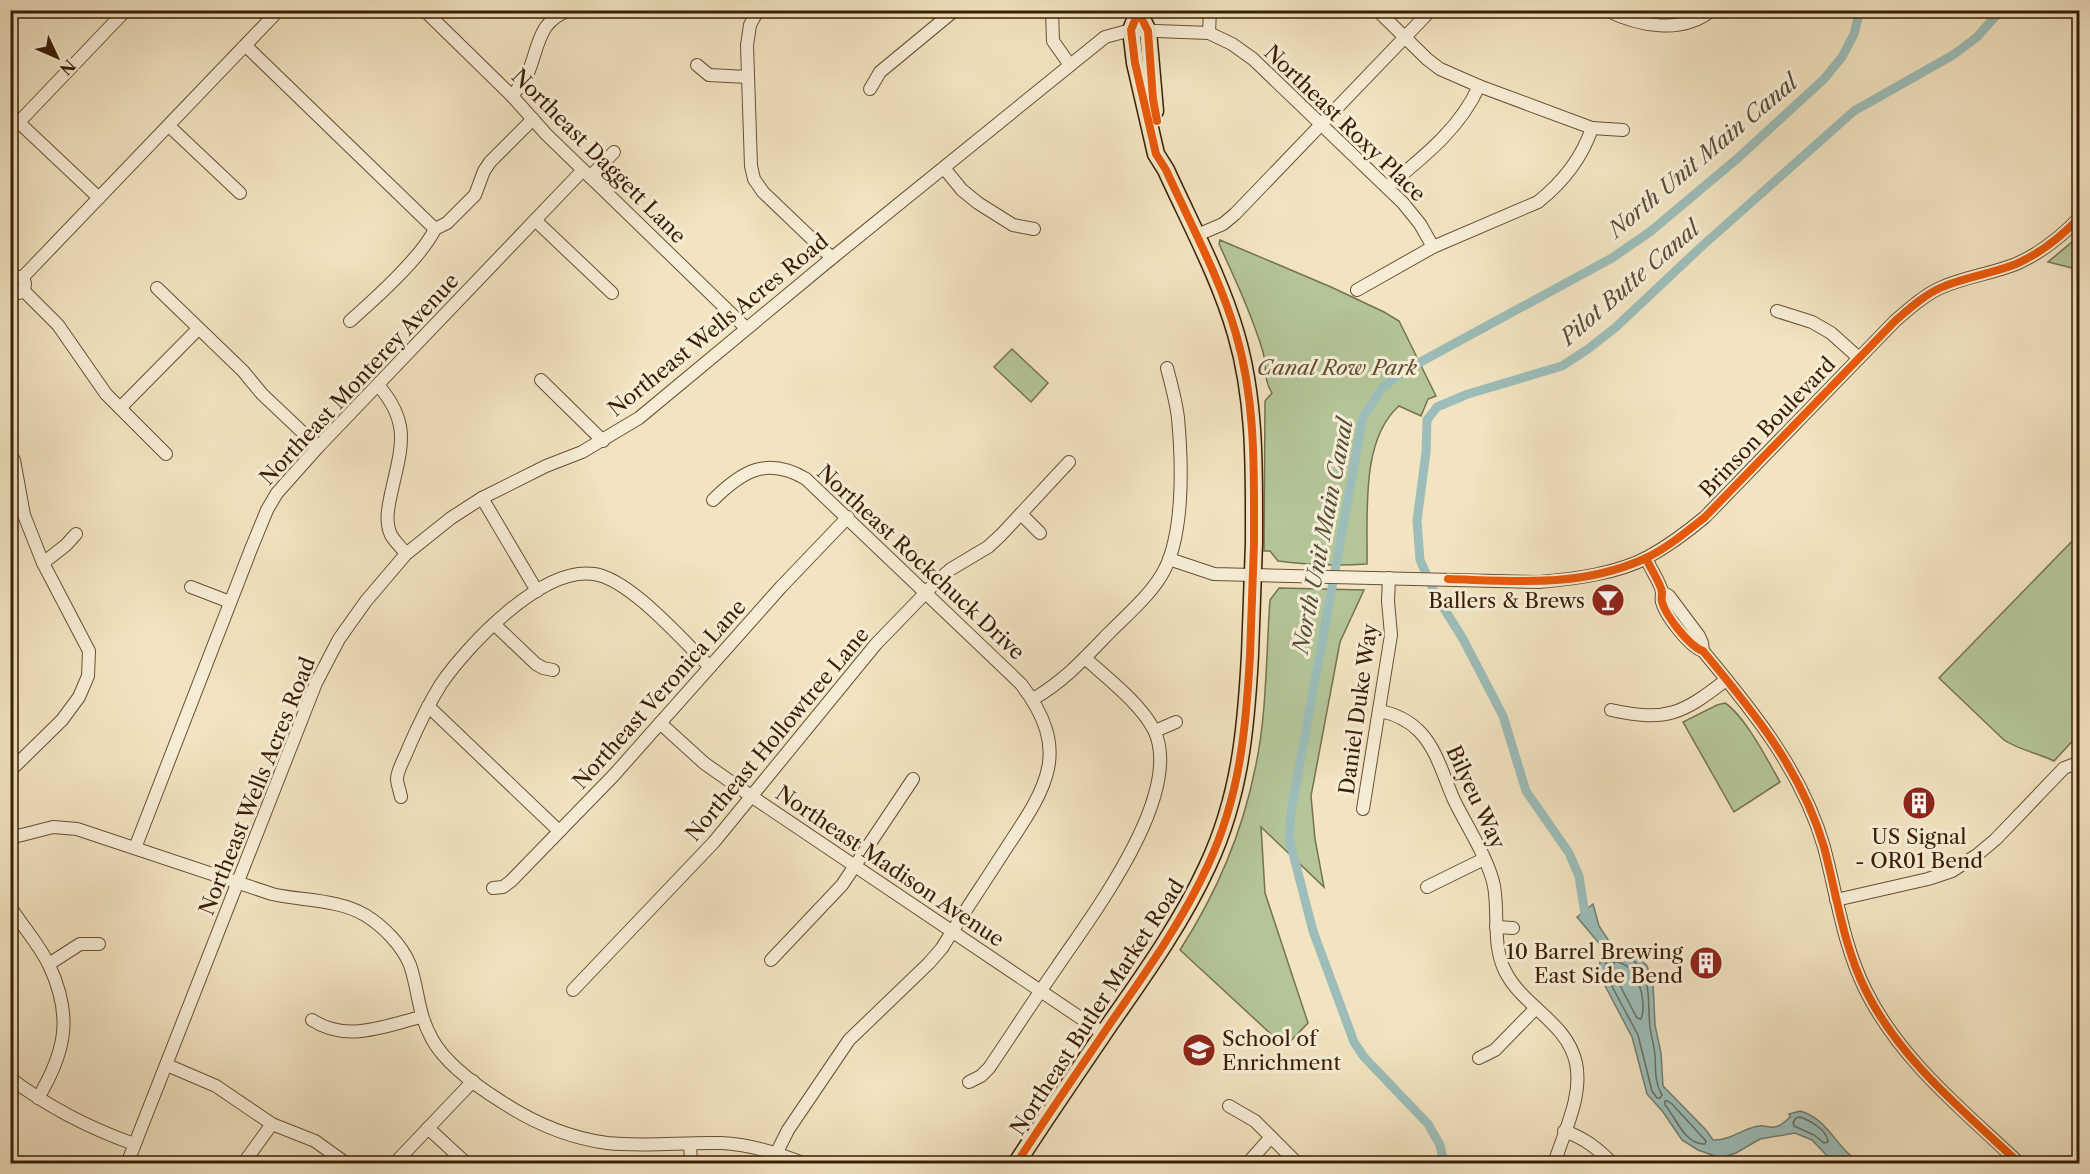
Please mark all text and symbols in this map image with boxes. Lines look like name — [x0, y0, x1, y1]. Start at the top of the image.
north arrow — [27, 27, 87, 87]
street label: Northeast Roxy Place — [1259, 40, 1431, 206]
text: N — [56, 55, 80, 79]
street label: Northeast Daggett Lane — [507, 64, 691, 248]
water label: North Unit Main Canal — [1601, 67, 1806, 245]
water label: Pilot Butte Canal — [1553, 213, 1707, 352]
street label: Northeast Wells Acres Road — [603, 228, 833, 421]
street label: Northeast Monterey Avenue — [254, 268, 464, 490]
street label: Brinson Boulevard — [1694, 352, 1840, 502]
park label: Canal Row Park — [1257, 355, 1417, 380]
water label: North Unit Main Canal — [1287, 413, 1360, 658]
street label: Northeast Rockchuck Drive — [812, 459, 1030, 665]
bar icon: Ballers & Brews — [1590, 582, 1626, 618]
place label: Ballers & Brews — [1428, 588, 1585, 613]
street label: Northeast Veronica Lane — [567, 594, 751, 794]
street label: Northeast Hollowtree Lane — [680, 622, 874, 846]
street label: Daniel Duke Way — [1334, 622, 1382, 796]
street label: Northeast Wells Acres Road — [194, 653, 320, 919]
street label: Bilyeu Way — [1441, 741, 1511, 853]
street label: Northeast Madison Avenue — [771, 780, 1009, 952]
building icon: US Signal - OR01 Bend — [1901, 785, 1937, 821]
place label: US Signal - OR01 Bend — [1855, 824, 1983, 873]
street label: Northeast Butler Market Road — [1005, 874, 1189, 1140]
place label: 10 Barrel Brewing East Side Bend — [1506, 939, 1684, 988]
building icon: 10 Barrel Brewing East Side Bend — [1688, 945, 1724, 981]
place label: School of Enrichment — [1222, 1026, 1341, 1075]
school or university icon: School of Enrichment — [1181, 1032, 1217, 1068]

